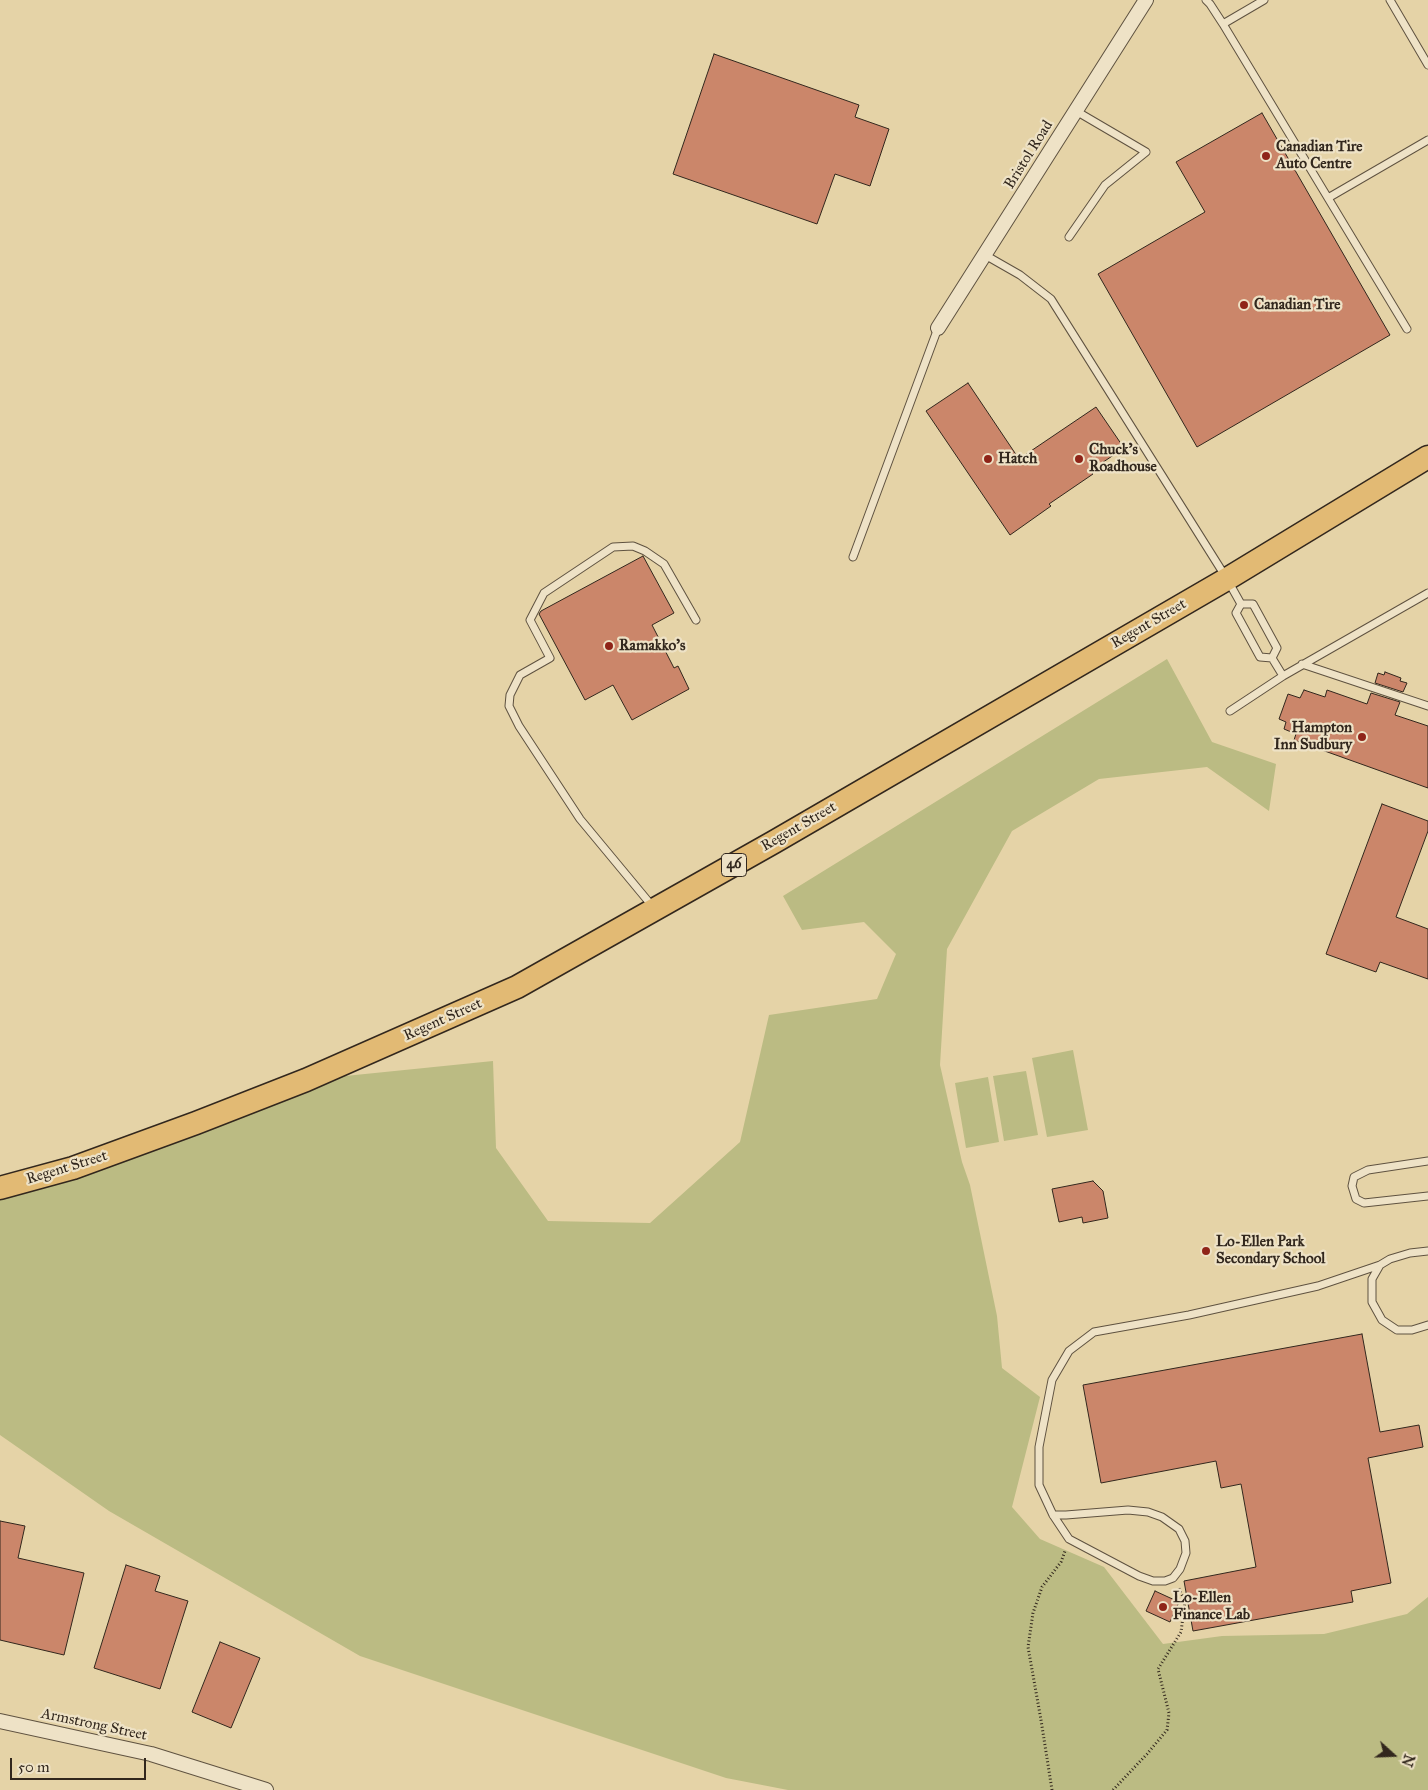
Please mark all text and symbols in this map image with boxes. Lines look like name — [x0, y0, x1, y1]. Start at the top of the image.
street label: Bristol Road — [1001, 117, 1057, 193]
place label: Canadian Tire Auto Centre — [1276, 138, 1363, 173]
marker: Canadian Tire Auto Centre — [1260, 150, 1272, 162]
place label: Canadian Tire — [1254, 296, 1341, 314]
marker: Canadian Tire — [1238, 299, 1250, 311]
place label: Chuck's Roadhouse — [1089, 441, 1157, 476]
place label: Hatch — [998, 450, 1037, 468]
marker: Hatch — [982, 453, 994, 465]
marker: Chuck's Roadhouse — [1073, 453, 1085, 465]
street label: Regent Street — [1108, 595, 1190, 653]
place label: Ramakko's — [619, 637, 685, 655]
marker: Ramakko's — [603, 640, 615, 652]
place label: Hampton Inn Sudbury — [1274, 719, 1352, 754]
marker: Hampton Inn Sudbury — [1356, 731, 1368, 743]
street label: Regent Street — [758, 798, 840, 856]
road number: 46 — [722, 854, 746, 876]
street label: Regent Street — [401, 995, 485, 1045]
street label: Regent Street — [24, 1147, 110, 1189]
place label: Lo-Ellen Park Secondary School — [1216, 1233, 1325, 1268]
marker: Lo-Ellen Park Secondary School — [1200, 1245, 1212, 1257]
place label: Lo-Ellen Finance Lab — [1173, 1589, 1250, 1624]
marker: Lo-Ellen Finance Lab — [1157, 1601, 1169, 1613]
street label: Armstrong Street — [39, 1705, 149, 1745]
north arrow — [1368, 1730, 1418, 1780]
scale bar — [12, 1748, 149, 1780]
text: N — [1398, 1752, 1418, 1769]
text: 50 m — [18, 1758, 50, 1776]

